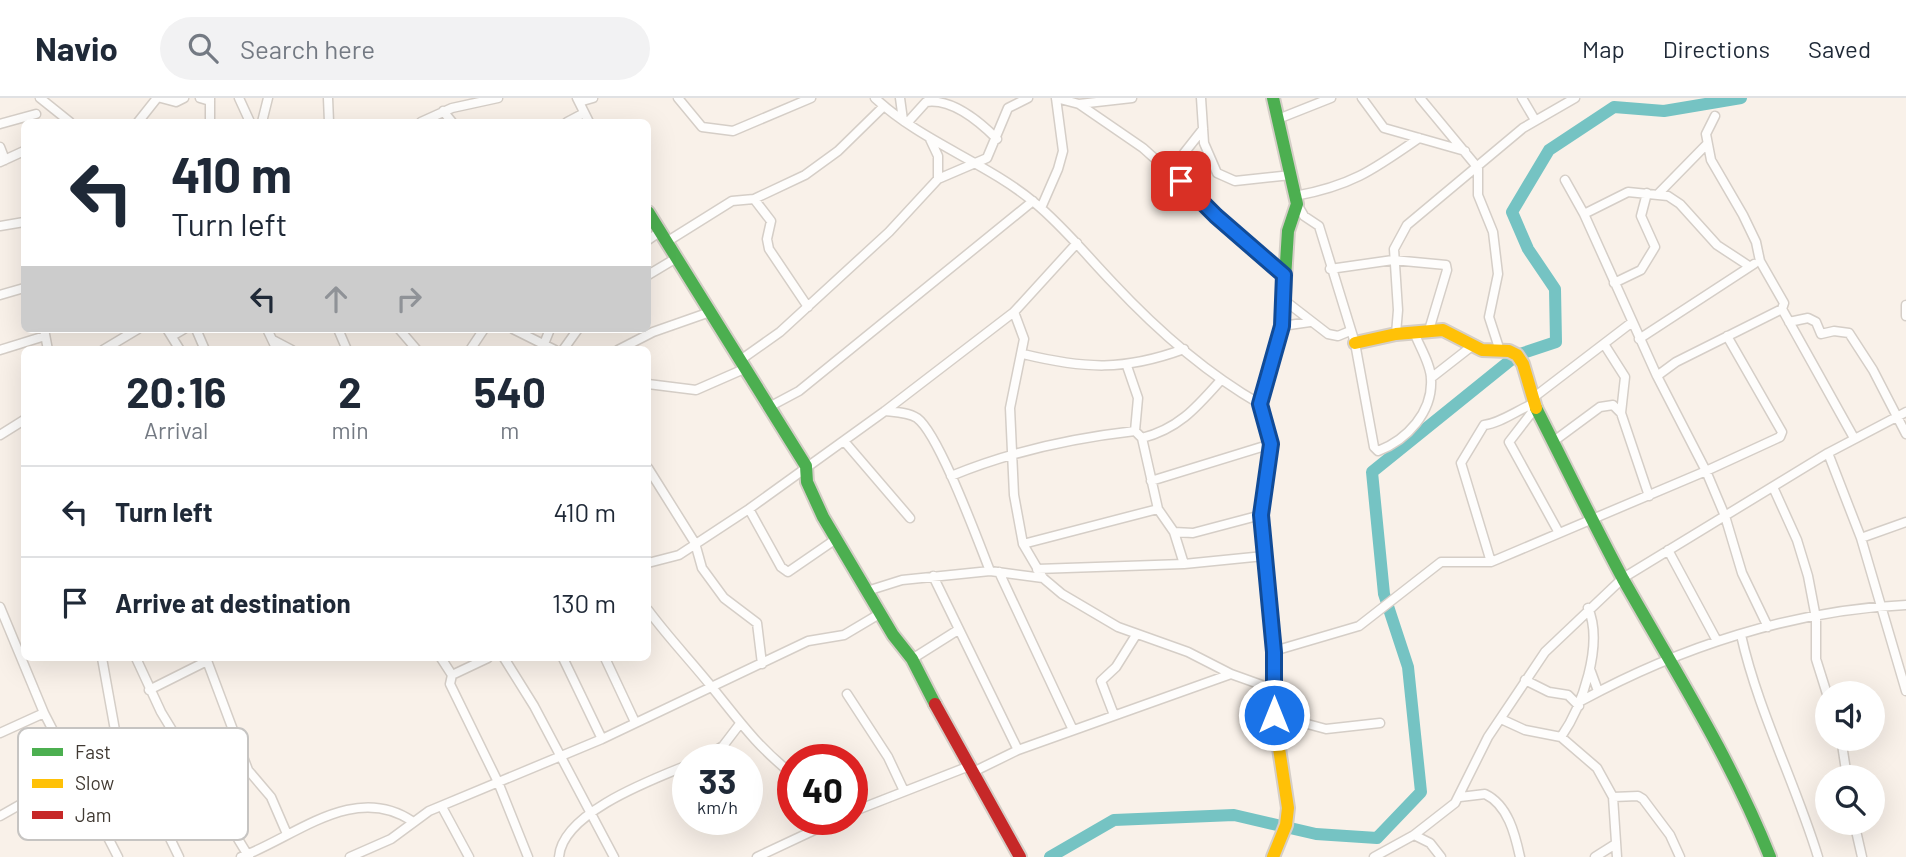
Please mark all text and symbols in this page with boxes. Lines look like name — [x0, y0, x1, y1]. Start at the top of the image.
search box — [160, 17, 650, 80]
text: Navio — [35, 28, 118, 68]
icon: search — [184, 29, 222, 67]
text: Search here — [240, 33, 375, 64]
text: Map — [1582, 34, 1625, 63]
text: Directions — [1663, 34, 1770, 63]
text: Saved — [1808, 34, 1871, 63]
text: 410 m — [171, 144, 292, 203]
icon: left — [56, 147, 147, 238]
pin — [1151, 151, 1211, 211]
icon: arrive — [1162, 162, 1200, 200]
text: Turn left — [171, 204, 288, 242]
icon: left — [244, 280, 282, 318]
icon: ahead — [317, 280, 355, 318]
icon: right — [390, 280, 428, 318]
text: 20:16 — [126, 366, 226, 416]
text: 2 — [338, 366, 362, 416]
text: 540 — [474, 366, 546, 416]
text: Arrival — [144, 416, 208, 444]
text: min — [331, 416, 369, 444]
text: m — [500, 416, 519, 444]
icon: left — [56, 493, 94, 531]
text: Turn left — [115, 496, 213, 527]
text: 410 m — [554, 496, 616, 527]
icon: arrive — [56, 584, 94, 622]
text: Arrive at destination — [115, 587, 351, 618]
text: 130 m — [552, 587, 616, 618]
position arrow — [1237, 678, 1311, 752]
map controls — [1815, 681, 1885, 835]
button: sound — [1815, 681, 1885, 751]
legend — [18, 728, 248, 840]
text: Fast — [75, 740, 111, 763]
speed limit sign: 40 — [777, 744, 868, 835]
text: 33 — [699, 759, 736, 801]
button: search — [1815, 765, 1885, 835]
text: Slow — [75, 771, 114, 794]
text: km/h — [697, 796, 738, 818]
text: Jam — [75, 803, 111, 826]

